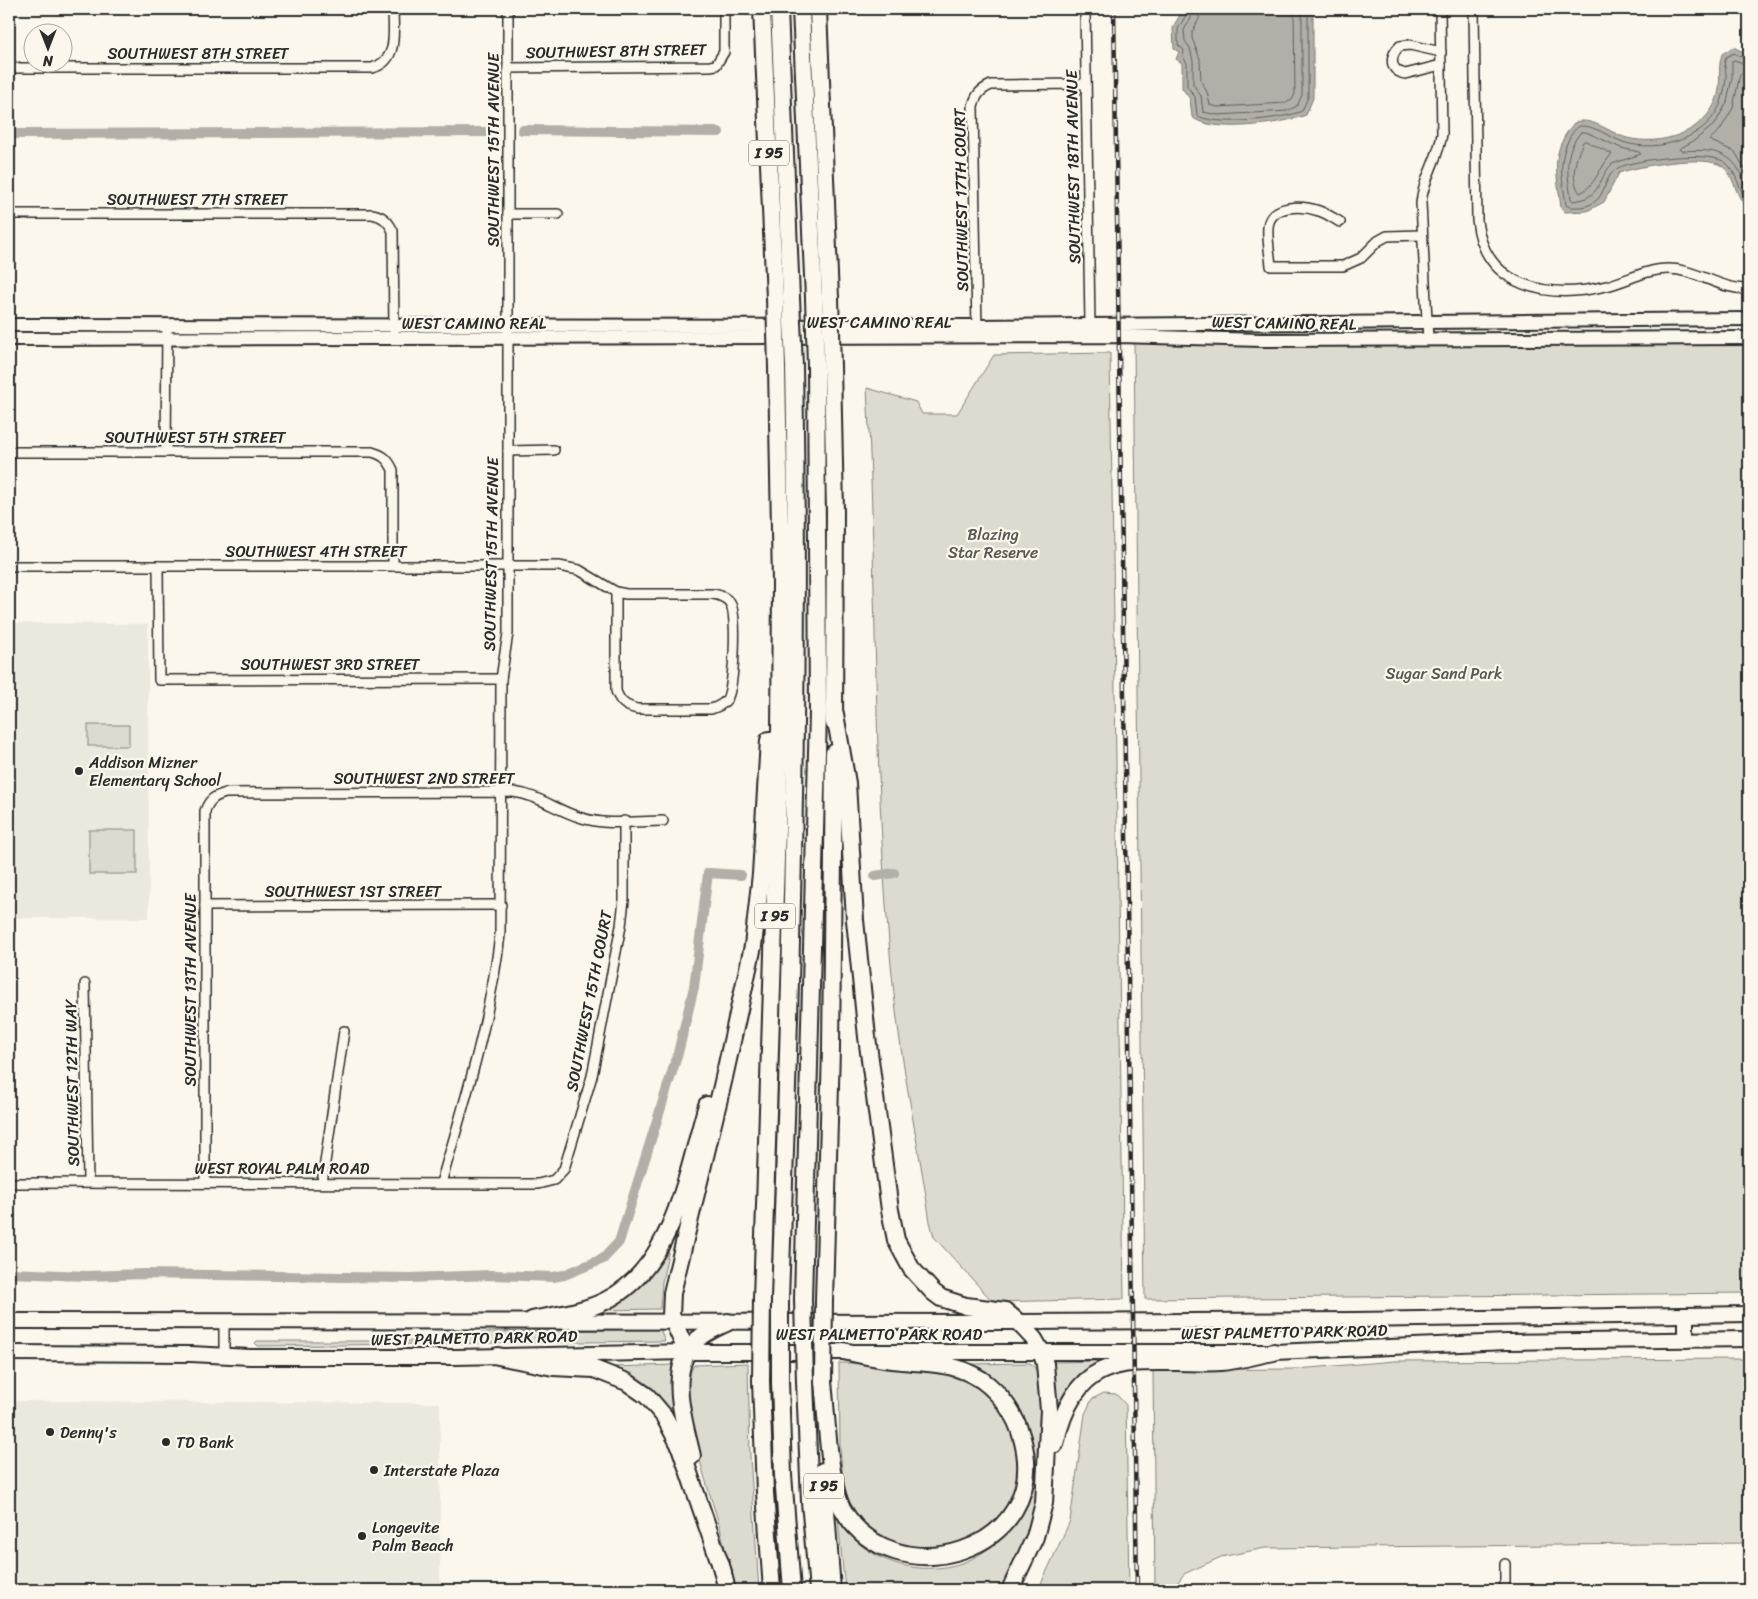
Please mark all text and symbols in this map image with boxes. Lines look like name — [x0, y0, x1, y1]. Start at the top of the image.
north arrow — [22, 22, 72, 72]
street label: SOUTHWEST 8TH STREET — [525, 35, 708, 67]
street label: SOUTHWEST 8TH STREET — [108, 39, 290, 68]
text: N — [43, 48, 54, 73]
street label: SOUTHWEST 15TH AVENUE — [479, 52, 508, 247]
street label: SOUTHWEST 18TH AVENUE — [1057, 69, 1089, 264]
street label: SOUTHWEST 17TH COURT — [945, 107, 977, 292]
road number: I 95 — [749, 140, 789, 166]
street label: SOUTHWEST 7TH STREET — [107, 185, 288, 214]
street label: WEST CAMINO REAL — [1212, 307, 1357, 339]
street label: WEST CAMINO REAL — [807, 308, 952, 337]
street label: WEST CAMINO REAL — [402, 309, 547, 338]
street label: SOUTHWEST 5TH STREET — [104, 423, 287, 452]
street label: SOUTHWEST 15TH AVENUE — [475, 456, 507, 651]
park label: Blazing Star Reserve — [948, 520, 1038, 567]
street label: SOUTHWEST 4TH STREET — [225, 537, 408, 566]
street label: SOUTHWEST 3RD STREET — [240, 650, 421, 679]
park label: Sugar Sand Park — [1385, 659, 1503, 688]
place label: Addison Mizner Elementary School — [88, 748, 221, 795]
street label: SOUTHWEST 2ND STREET — [334, 764, 516, 793]
marker: Addison Mizner Elementary School — [73, 765, 85, 777]
street label: SOUTHWEST 1ST STREET — [265, 877, 442, 906]
street label: SOUTHWEST 13TH AVENUE — [176, 892, 205, 1087]
road number: I 95 — [755, 904, 795, 928]
street label: SOUTHWEST 15TH COURT — [557, 907, 621, 1094]
street label: SOUTHWEST 12TH WAY — [56, 998, 88, 1167]
street label: WEST ROYAL PALM ROAD — [195, 1154, 370, 1183]
street label: WEST PALMETTO PARK ROAD — [1181, 1316, 1388, 1348]
street label: WEST PALMETTO PARK ROAD — [776, 1320, 983, 1349]
street label: WEST PALMETTO PARK ROAD — [371, 1322, 578, 1354]
place label: Denny's — [60, 1418, 117, 1447]
marker: Denny's — [44, 1426, 56, 1438]
place label: TD Bank — [176, 1428, 235, 1457]
marker: TD Bank — [160, 1436, 172, 1448]
place label: Interstate Plaza — [383, 1456, 500, 1485]
marker: Interstate Plaza — [368, 1464, 380, 1476]
road number: I 95 — [804, 1474, 844, 1498]
place label: Longevite Palm Beach — [372, 1513, 454, 1560]
marker: Longevite Palm Beach — [356, 1530, 368, 1542]

